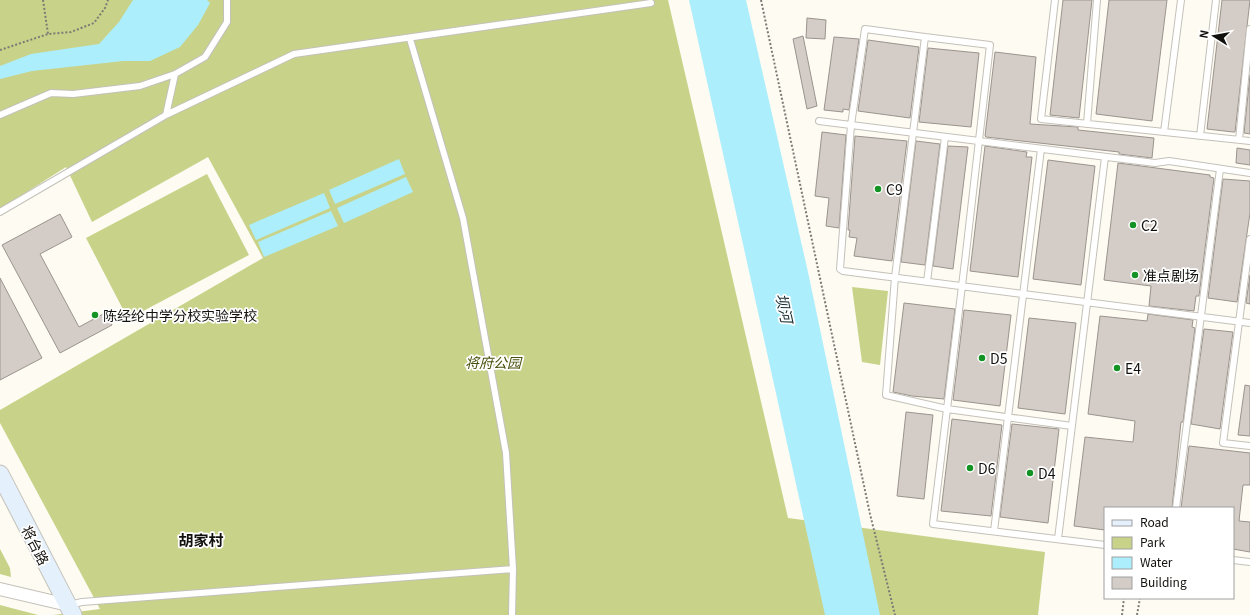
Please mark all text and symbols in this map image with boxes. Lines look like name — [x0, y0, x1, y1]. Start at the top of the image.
north arrow — [1194, 16, 1234, 56]
text: N — [1195, 28, 1212, 39]
place label: C9 — [886, 179, 903, 199]
marker: C9 — [873, 184, 883, 194]
place label: C2 — [1141, 215, 1158, 235]
marker: C2 — [1128, 220, 1138, 230]
place label: 准点剧场 — [1143, 265, 1199, 285]
marker: 准点剧场 — [1130, 270, 1140, 280]
water label: 坝河 — [772, 291, 799, 328]
place label: 陈经纶中学分校实验学校 — [103, 305, 257, 325]
marker: 陈经纶中学分校实验学校 — [90, 310, 100, 320]
place label: D5 — [990, 348, 1008, 368]
park label: 将府公园 — [465, 352, 523, 372]
marker: D5 — [977, 353, 987, 363]
place label: E4 — [1125, 358, 1141, 378]
marker: E4 — [1112, 363, 1122, 373]
place label: D6 — [978, 458, 996, 478]
marker: D6 — [965, 463, 975, 473]
place label: D4 — [1038, 463, 1056, 483]
marker: D4 — [1025, 468, 1035, 478]
legend — [1104, 507, 1234, 599]
text: Road — [1140, 513, 1169, 530]
street label: 将台路 — [18, 522, 54, 568]
district label: 胡家村 — [178, 529, 224, 550]
text: Park — [1140, 533, 1165, 550]
text: Water — [1140, 553, 1173, 570]
text: Building — [1140, 573, 1187, 590]

